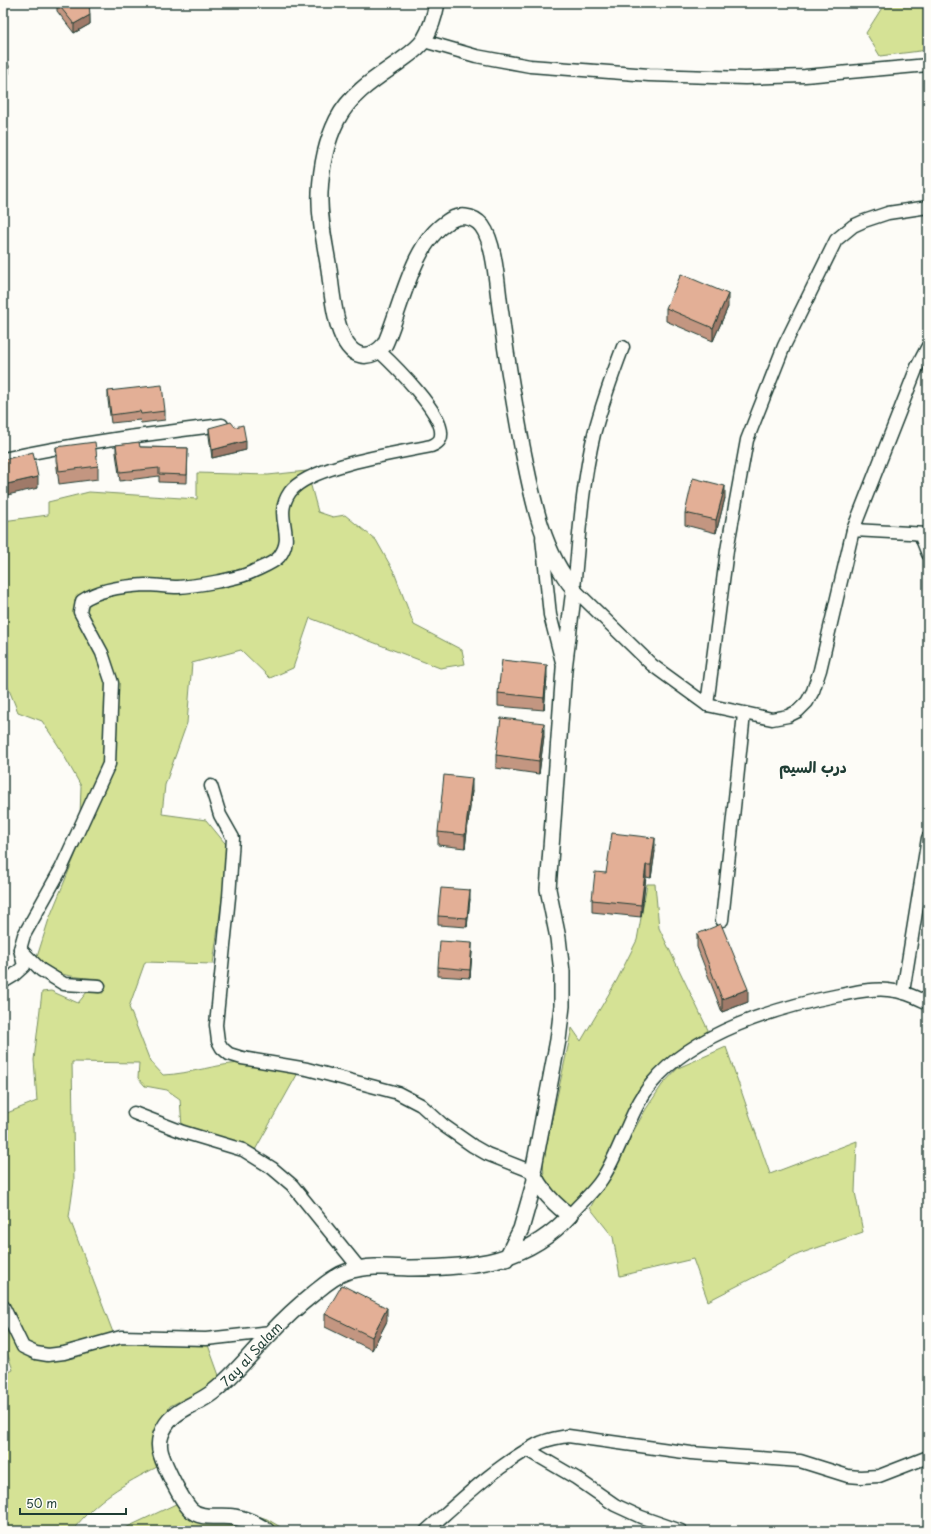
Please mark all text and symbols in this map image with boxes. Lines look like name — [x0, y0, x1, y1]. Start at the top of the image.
district label: درب السيم — [779, 755, 847, 779]
street label: 7ay al Salam — [216, 1317, 286, 1390]
scale bar — [20, 1490, 126, 1516]
text: 50 m — [26, 1494, 57, 1512]

